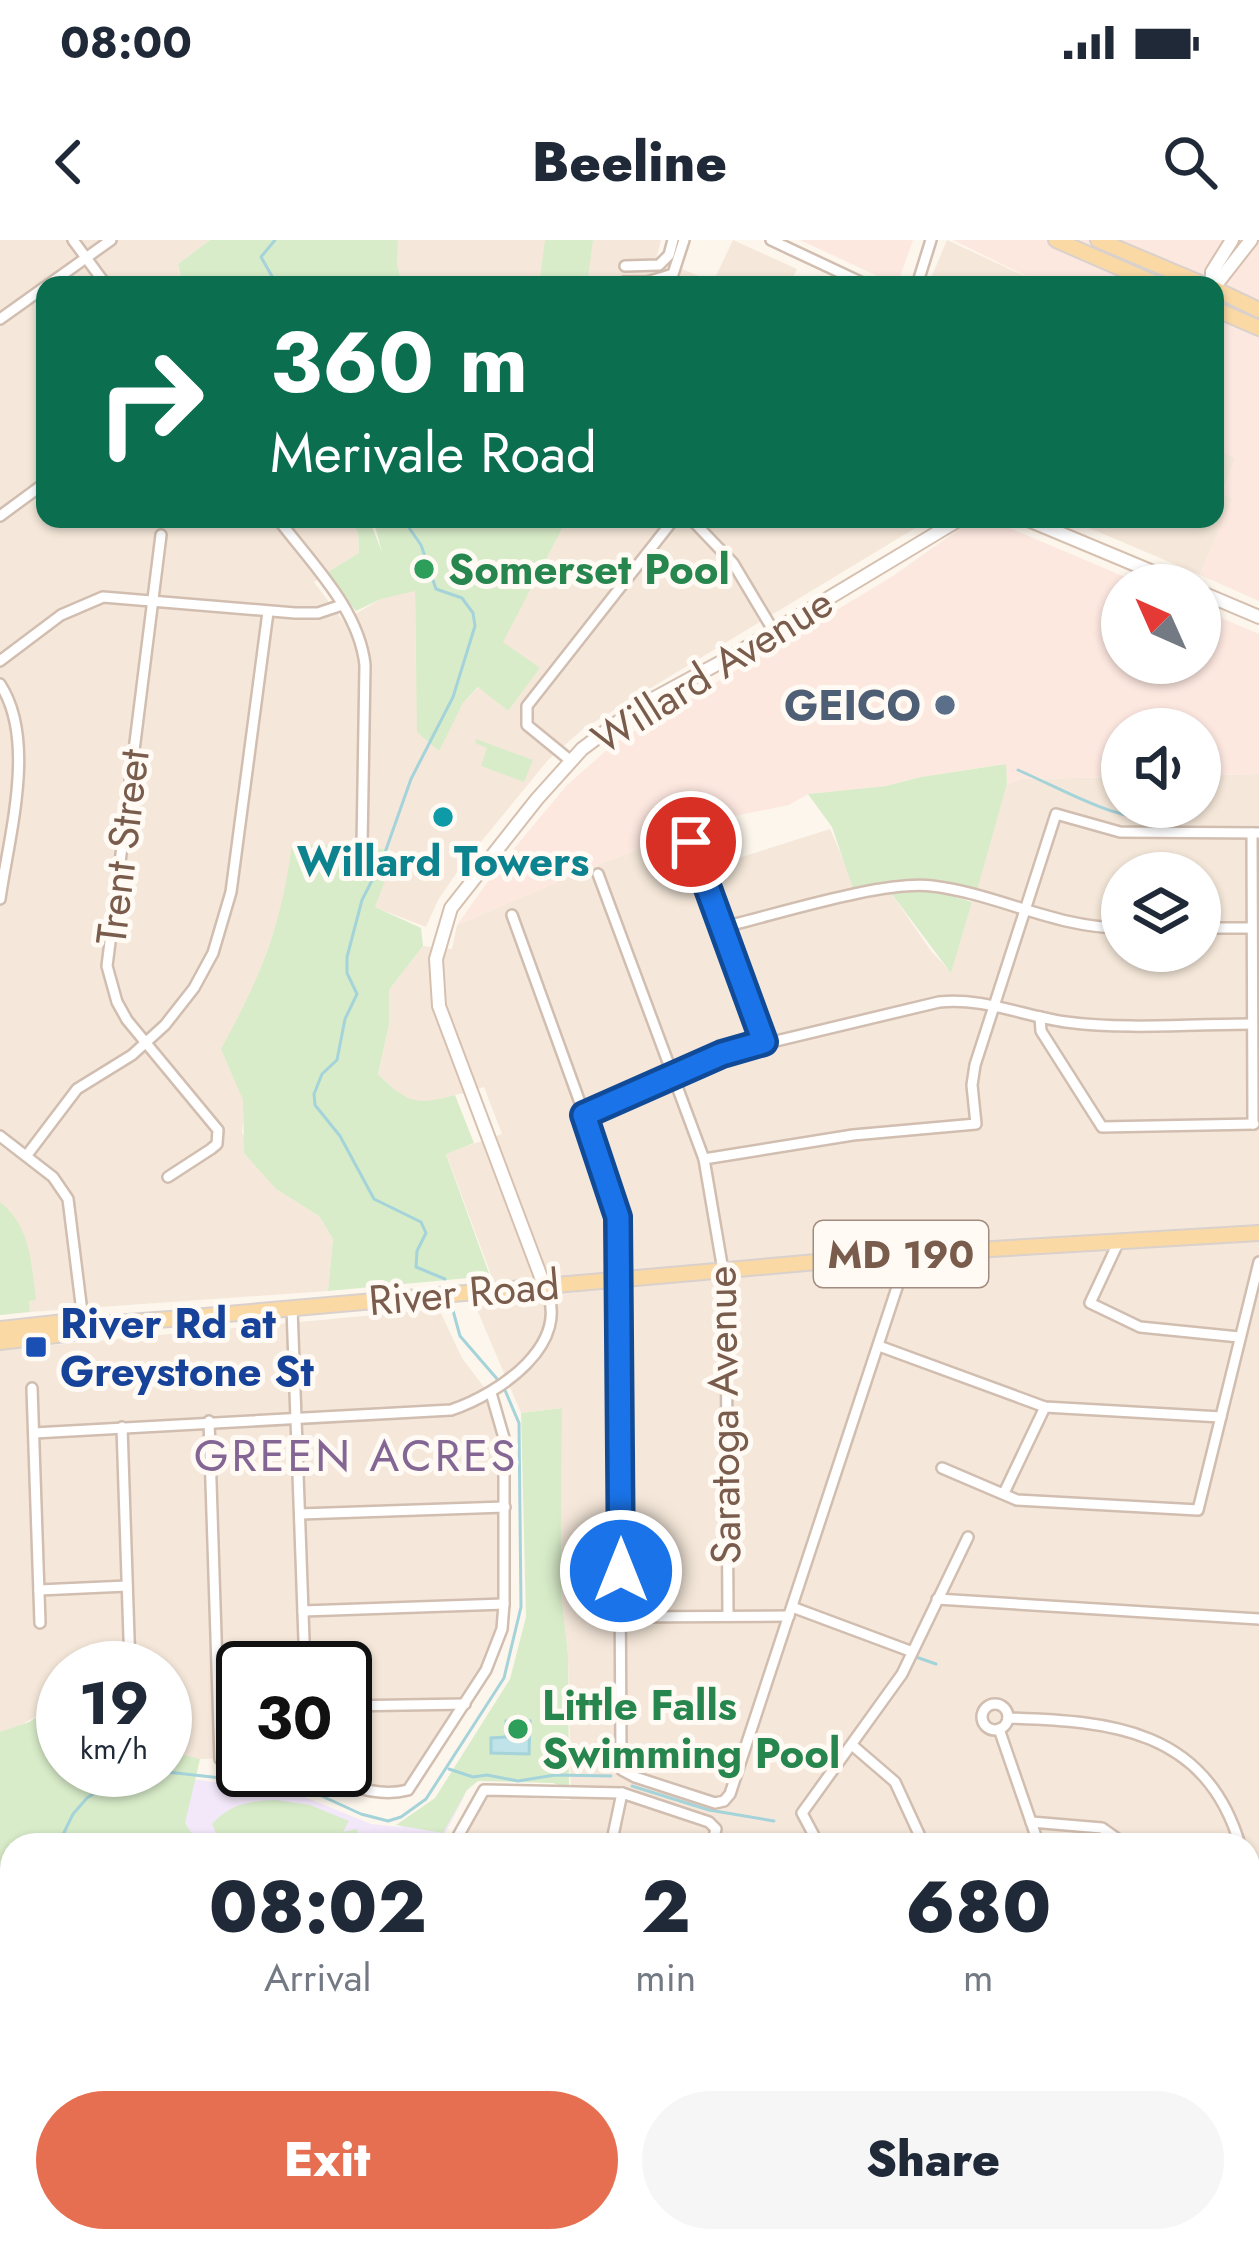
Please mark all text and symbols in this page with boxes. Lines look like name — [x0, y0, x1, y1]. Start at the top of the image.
text: 08:00 — [60, 10, 192, 75]
text: Beeline — [532, 123, 727, 201]
icon: back — [36, 129, 102, 195]
icon: search — [1157, 129, 1223, 195]
text: 360 m — [270, 302, 528, 424]
icon: right — [72, 324, 228, 480]
text: Merivale Road — [270, 414, 597, 492]
place label: Somerset Pool — [448, 539, 730, 600]
marker: Somerset Pool — [411, 556, 437, 582]
north arrow — [1101, 564, 1221, 684]
map controls — [1101, 564, 1221, 972]
street label: Willard Avenue — [580, 572, 845, 769]
place label: GEICO — [784, 675, 921, 736]
marker: GEICO — [932, 692, 958, 718]
button: sound — [1101, 708, 1221, 828]
street label: Trent Street — [80, 746, 165, 948]
pin — [640, 791, 742, 893]
marker: Willard Towers — [430, 804, 456, 830]
icon: arrive — [658, 809, 724, 875]
place label: Willard Towers — [297, 831, 589, 892]
button: layers — [1101, 852, 1221, 972]
road number: MD 190 — [814, 1221, 988, 1287]
street label: River Road — [366, 1254, 562, 1331]
street label: Saratoga Avenue — [690, 1265, 757, 1565]
place label: River Rd at Greystone St — [60, 1293, 314, 1402]
marker: River Rd at Greystone St — [23, 1334, 49, 1360]
district label: GREEN ACRES — [194, 1423, 518, 1488]
position arrow — [558, 1508, 684, 1634]
speed limit sign: 30 — [216, 1641, 372, 1797]
text: 19 — [79, 1660, 149, 1747]
place label: Little Falls Swimming Pool — [542, 1675, 840, 1784]
marker: Little Falls Swimming Pool — [505, 1716, 531, 1742]
text: km/h — [80, 1727, 148, 1770]
text: 08:02 — [209, 1855, 427, 1959]
text: 2 — [641, 1855, 690, 1959]
text: 680 — [905, 1855, 1051, 1959]
text: Arrival — [264, 1949, 371, 2006]
text: min — [635, 1949, 696, 2006]
text: m — [963, 1949, 993, 2006]
button: Exit — [36, 2091, 618, 2229]
button: Share — [642, 2091, 1224, 2229]

